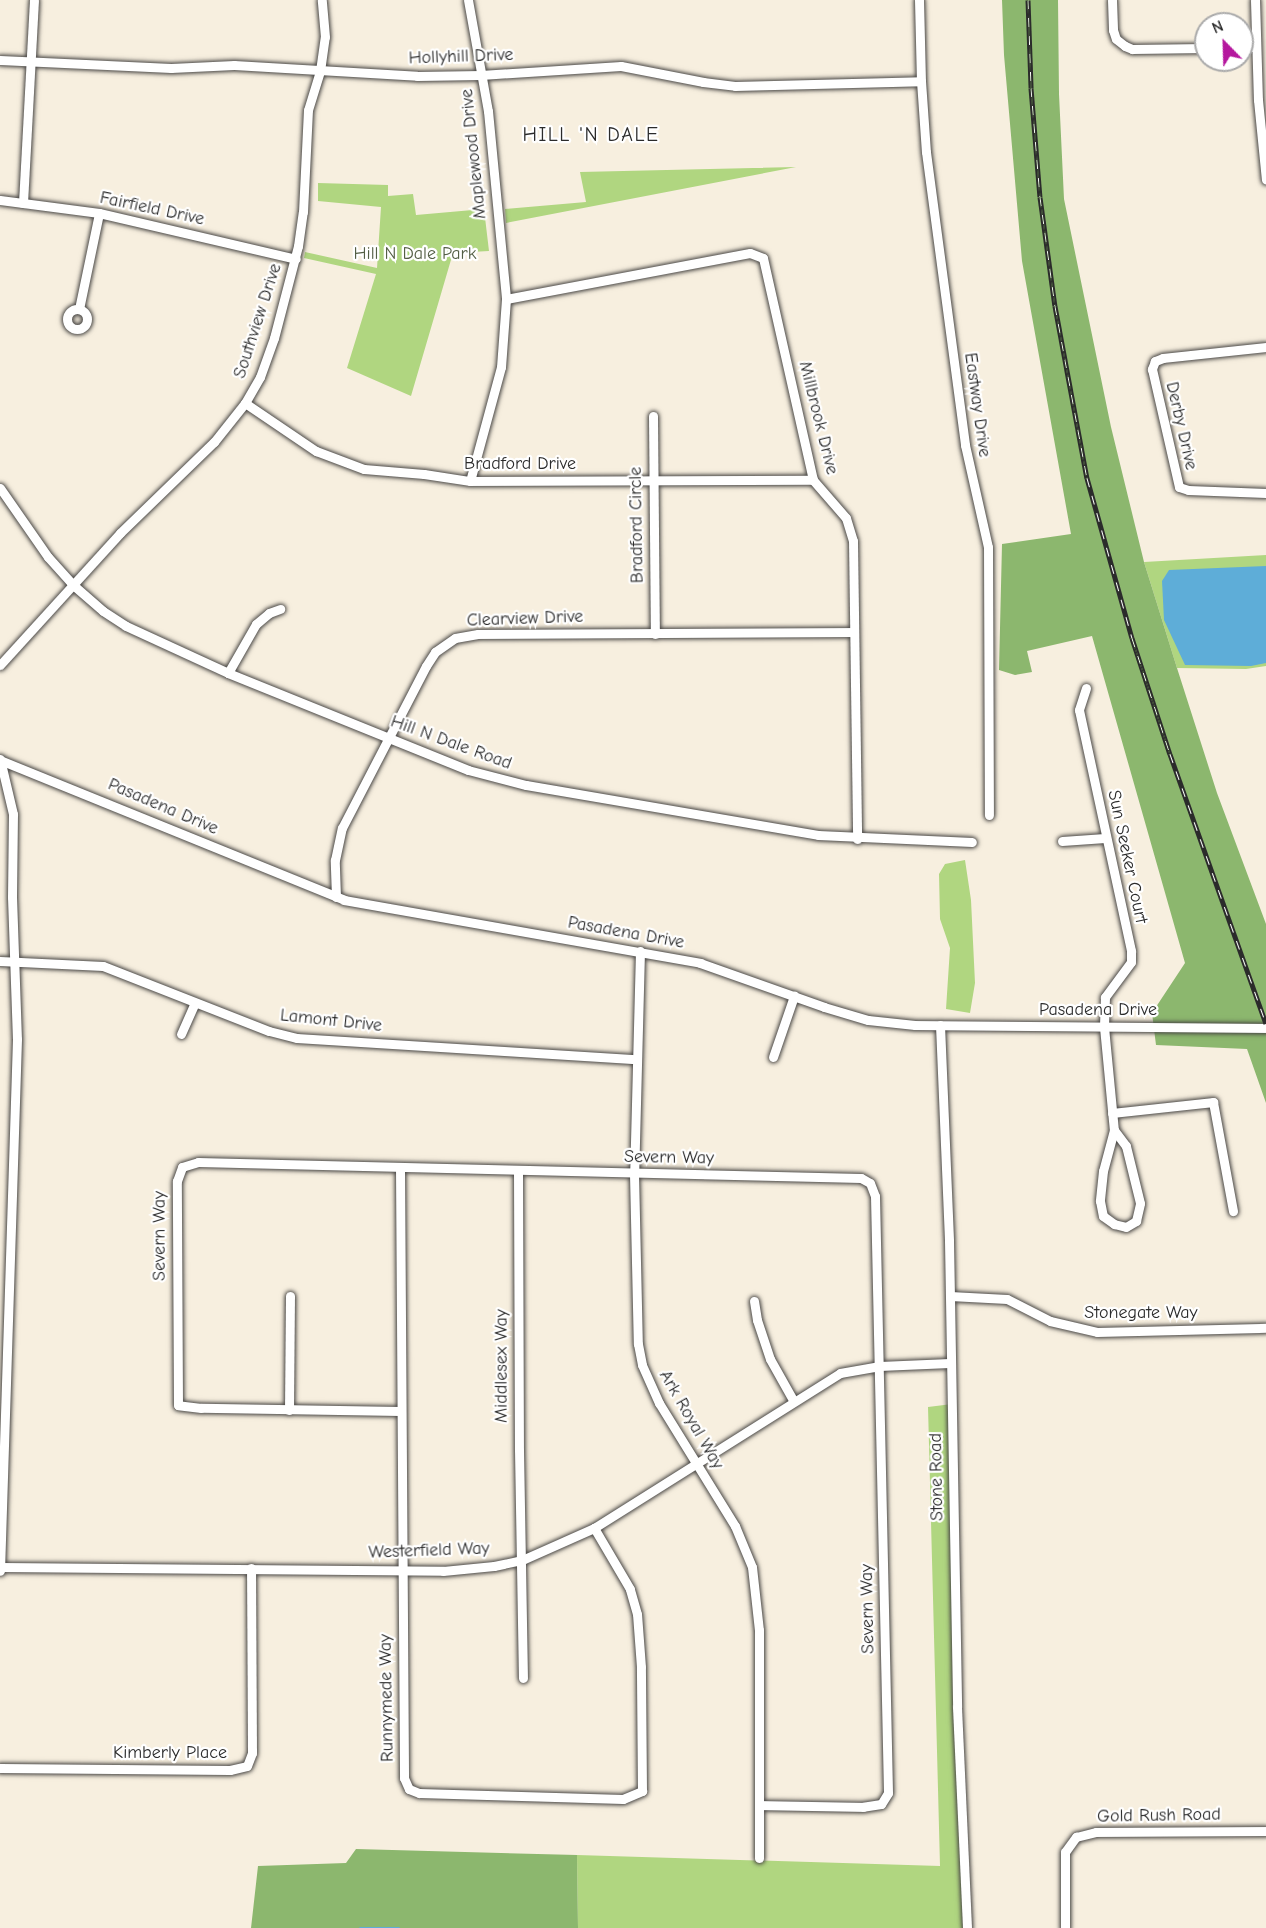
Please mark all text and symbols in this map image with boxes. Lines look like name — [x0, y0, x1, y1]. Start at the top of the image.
north arrow — [1194, 12, 1254, 72]
text: N — [1209, 17, 1226, 38]
street label: Hollyhill Drive — [408, 44, 514, 70]
street label: Maplewood Drive — [456, 88, 492, 220]
district label: HILL 'N DALE — [523, 122, 659, 146]
street label: Fairfield Drive — [98, 187, 206, 231]
park label: Hill N Dale Park — [354, 243, 476, 265]
street label: Southview Drive — [229, 261, 287, 381]
street label: Eastway Drive — [959, 351, 995, 459]
street label: Millbrook Drive — [793, 359, 843, 477]
street label: Derby Drive — [1160, 380, 1202, 472]
street label: Bradford Drive — [464, 453, 576, 475]
street label: Bradford Circle — [625, 467, 649, 583]
street label: Clearview Drive — [466, 606, 584, 632]
street label: Hill N Dale Road — [387, 711, 515, 775]
street label: Pasadena Drive — [105, 774, 221, 840]
street label: Sun Seeker Court — [1102, 788, 1152, 926]
street label: Pasadena Drive — [566, 912, 686, 954]
street label: Pasadena Drive — [1039, 999, 1157, 1021]
street label: Lamont Drive — [279, 1005, 383, 1037]
street label: Severn Way — [624, 1146, 714, 1170]
street label: Severn Way — [149, 1191, 171, 1281]
street label: Stonegate Way — [1084, 1302, 1198, 1324]
street label: Middlesex Way — [491, 1309, 513, 1423]
street label: Ark Royal Way — [654, 1367, 728, 1473]
street label: Stone Road — [925, 1433, 949, 1521]
street label: Westerfield Way — [368, 1538, 490, 1564]
street label: Severn Way — [856, 1564, 880, 1654]
street label: Runnymede Way — [375, 1634, 399, 1762]
street label: Kimberly Place — [113, 1742, 227, 1764]
street label: Gold Rush Road — [1097, 1804, 1221, 1828]

